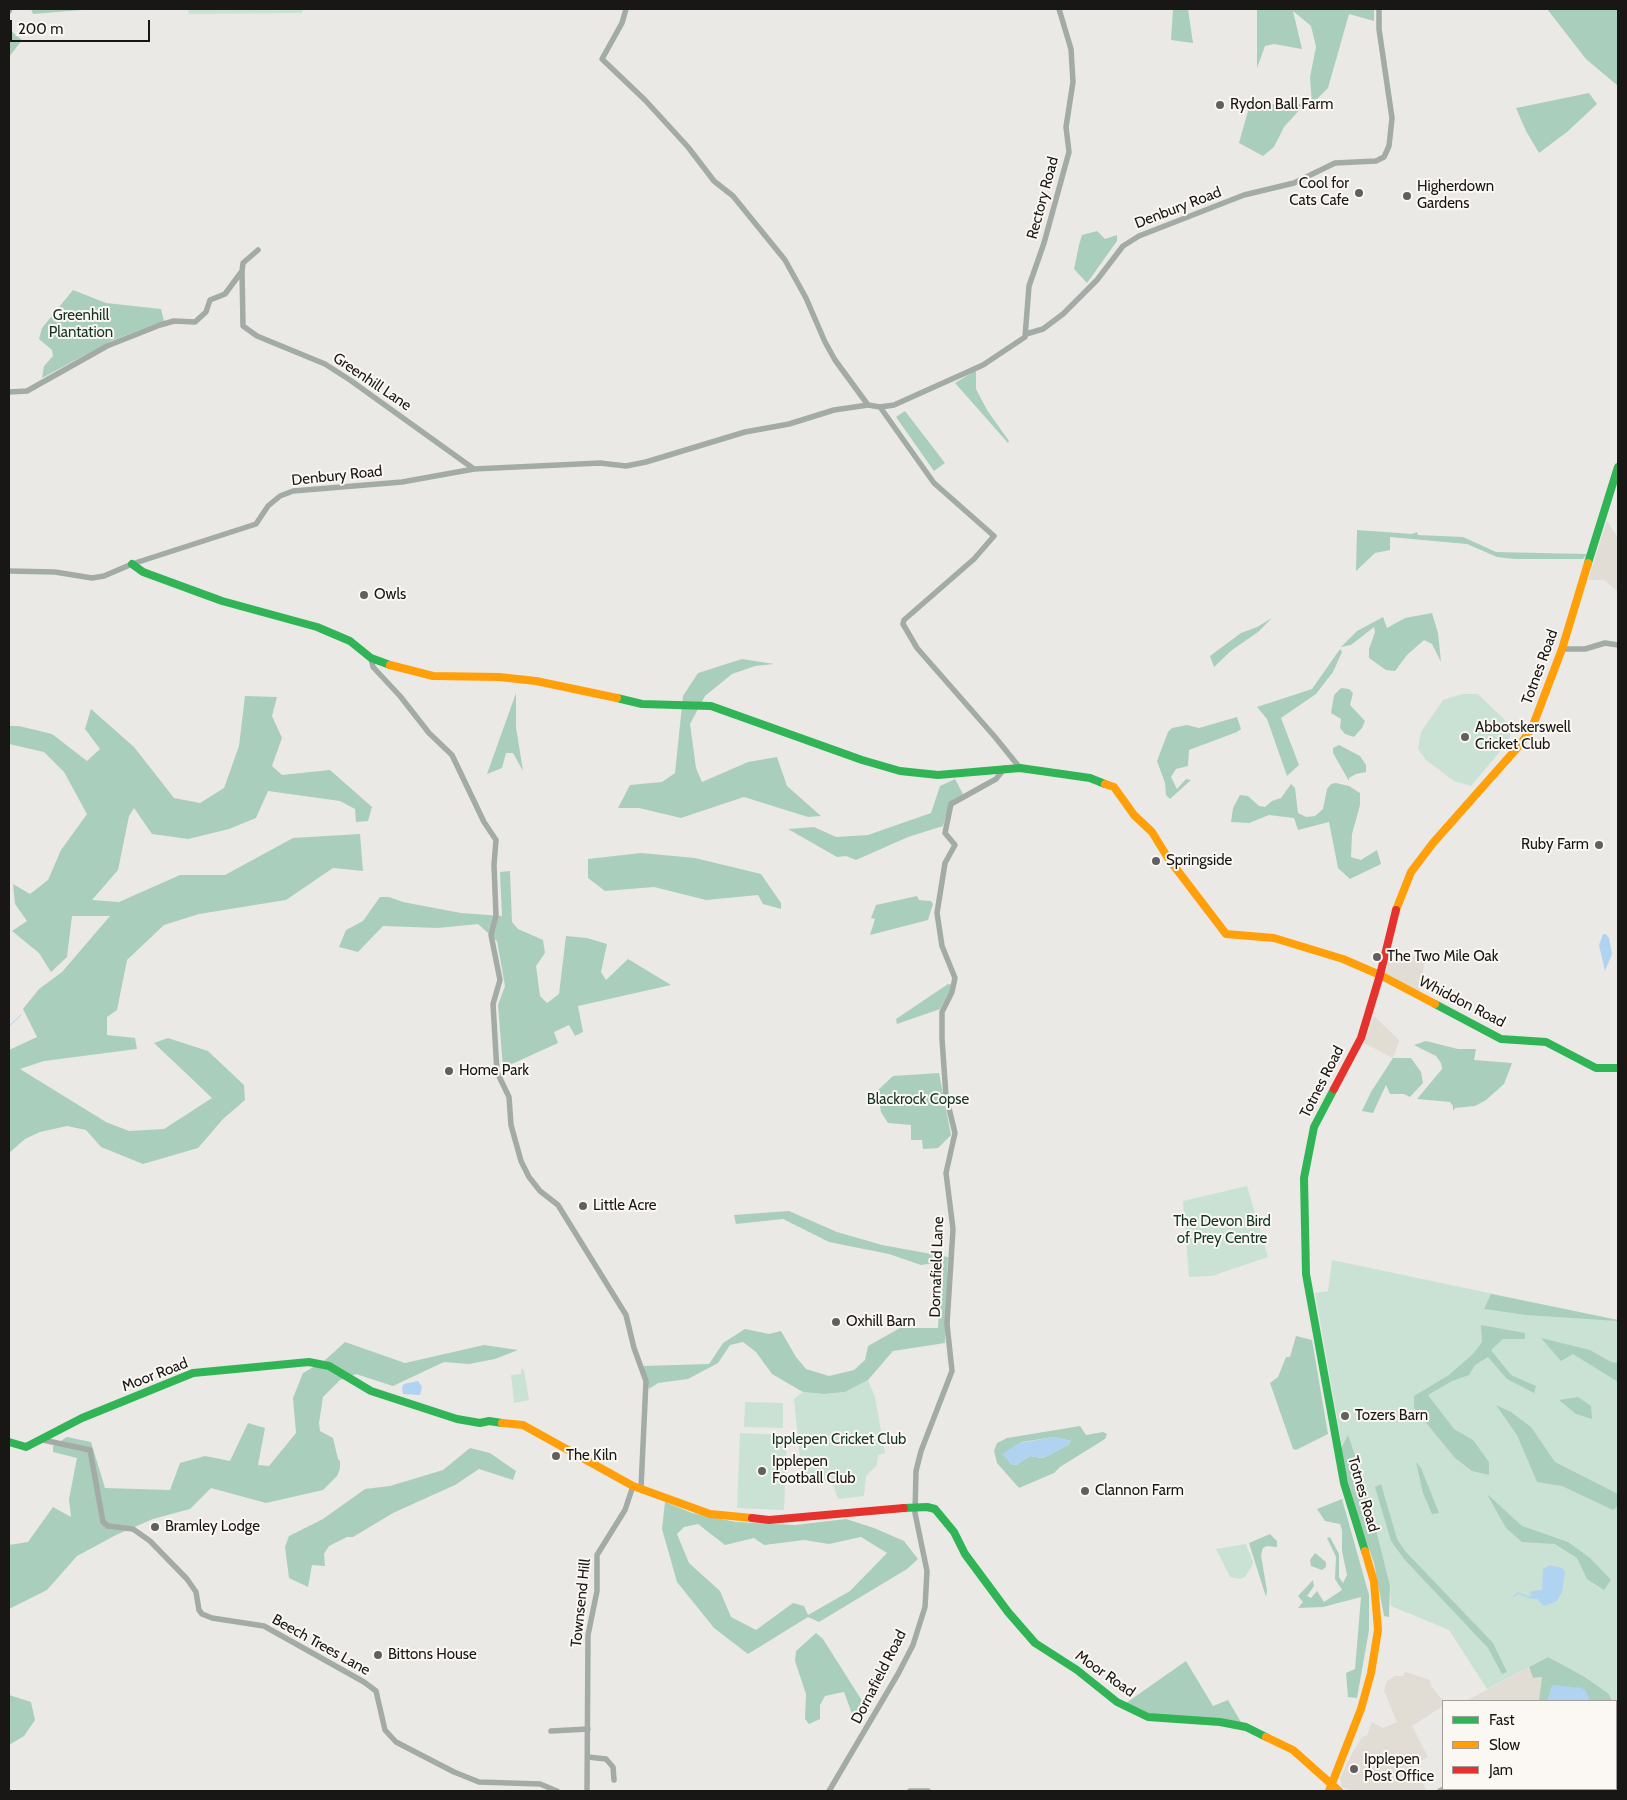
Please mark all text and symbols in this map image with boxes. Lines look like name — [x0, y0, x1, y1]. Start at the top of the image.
scale bar — [12, 10, 152, 42]
text: 200 m — [18, 20, 63, 38]
place label: Rydon Ball Farm — [1230, 96, 1333, 114]
marker: Rydon Ball Farm — [1214, 99, 1226, 111]
street label: Rectory Road — [1023, 155, 1063, 241]
place label: Cool for Cats Cafe — [1289, 175, 1349, 210]
place label: Higherdown Gardens — [1417, 178, 1494, 213]
street label: Denbury Road — [1132, 183, 1224, 233]
marker: Cool for Cats Cafe — [1353, 187, 1365, 199]
marker: Higherdown Gardens — [1401, 190, 1413, 202]
park label: Greenhill Plantation — [49, 307, 113, 342]
street label: Greenhill Lane — [329, 349, 415, 415]
street label: Denbury Road — [291, 462, 383, 490]
place label: Owls — [374, 586, 406, 604]
marker: Owls — [358, 589, 370, 601]
street label: Totnes Road — [1518, 627, 1562, 707]
place label: Abbotskerswell Cricket Club — [1475, 719, 1571, 754]
marker: Abbotskerswell Cricket Club — [1459, 731, 1471, 743]
place label: Ruby Farm — [1521, 836, 1589, 854]
marker: Ruby Farm — [1593, 839, 1605, 851]
place label: Springside — [1166, 852, 1232, 870]
marker: Springside — [1150, 855, 1162, 867]
place label: The Two Mile Oak — [1387, 948, 1498, 966]
marker: The Two Mile Oak — [1371, 951, 1383, 963]
street label: Whiddon Road — [1416, 972, 1508, 1032]
street label: Totnes Road — [1296, 1043, 1348, 1121]
place label: Home Park — [459, 1062, 529, 1080]
marker: Home Park — [443, 1065, 455, 1077]
park label: Blackrock Copse — [867, 1091, 969, 1109]
place label: Little Acre — [593, 1197, 656, 1215]
marker: Little Acre — [577, 1200, 589, 1212]
park label: The Devon Bird of Prey Centre — [1173, 1213, 1271, 1248]
street label: Dornafield Lane — [926, 1216, 948, 1318]
place label: Oxhill Barn — [846, 1313, 916, 1331]
marker: Oxhill Barn — [830, 1316, 842, 1328]
street label: Moor Road — [119, 1354, 191, 1396]
place label: Tozers Barn — [1355, 1407, 1428, 1425]
marker: Tozers Barn — [1339, 1410, 1351, 1422]
park label: Ipplepen Cricket Club — [772, 1431, 906, 1449]
place label: The Kiln — [566, 1447, 617, 1465]
marker: The Kiln — [550, 1450, 562, 1462]
place label: Ipplepen Football Club — [772, 1453, 856, 1488]
street label: Totnes Road — [1344, 1454, 1382, 1534]
marker: Ipplepen Football Club — [756, 1465, 768, 1477]
place label: Clannon Farm — [1095, 1482, 1184, 1500]
marker: Clannon Farm — [1079, 1485, 1091, 1497]
place label: Bramley Lodge — [165, 1518, 260, 1536]
marker: Bramley Lodge — [149, 1521, 161, 1533]
street label: Townsend Hill — [567, 1558, 595, 1648]
street label: Beech Trees Lane — [269, 1611, 373, 1679]
street label: Dornafield Road — [848, 1627, 910, 1727]
place label: Bittons House — [388, 1646, 477, 1664]
street label: Moor Road — [1072, 1647, 1138, 1701]
marker: Bittons House — [372, 1649, 384, 1661]
legend — [1442, 1700, 1617, 1790]
text: Fast — [1489, 1711, 1514, 1729]
text: Slow — [1489, 1736, 1520, 1754]
place label: Ipplepen Post Office — [1364, 1751, 1434, 1786]
text: Jam — [1489, 1761, 1513, 1779]
marker: Ipplepen Post Office — [1348, 1763, 1360, 1775]

